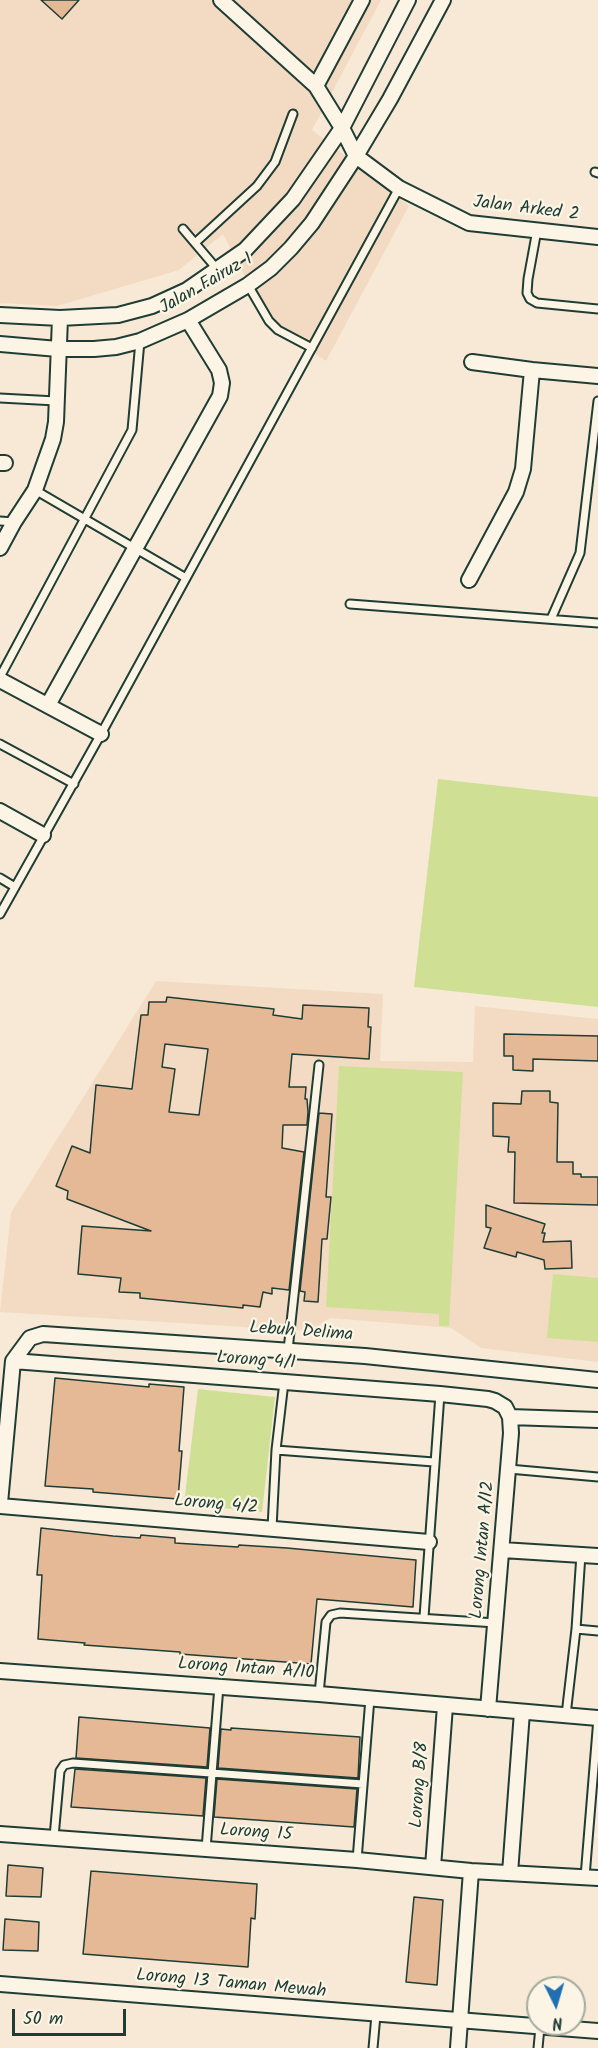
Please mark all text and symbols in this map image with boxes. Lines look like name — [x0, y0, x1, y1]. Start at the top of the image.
street label: Jalan Arked 2 — [472, 193, 580, 227]
street label: Jalan Fairuz 1 — [157, 250, 257, 320]
street label: Lebuh Delima — [248, 1319, 354, 1347]
street label: Lorong 4/1 — [216, 1348, 296, 1376]
street label: Lorong Intan A/12 — [467, 1480, 501, 1620]
street label: Lorong 4/2 — [173, 1492, 259, 1520]
street label: Lorong Intan A/10 — [177, 1654, 315, 1686]
street label: Lorong B/8 — [407, 1741, 435, 1829]
street label: Lorong 15 — [219, 1821, 293, 1847]
street label: Lorong 13 Taman Mewah — [135, 1966, 327, 2004]
north arrow — [526, 1976, 586, 2036]
scale bar — [15, 1997, 129, 2035]
text: 50 m — [23, 2005, 63, 2034]
text: N — [551, 2010, 564, 2035]

